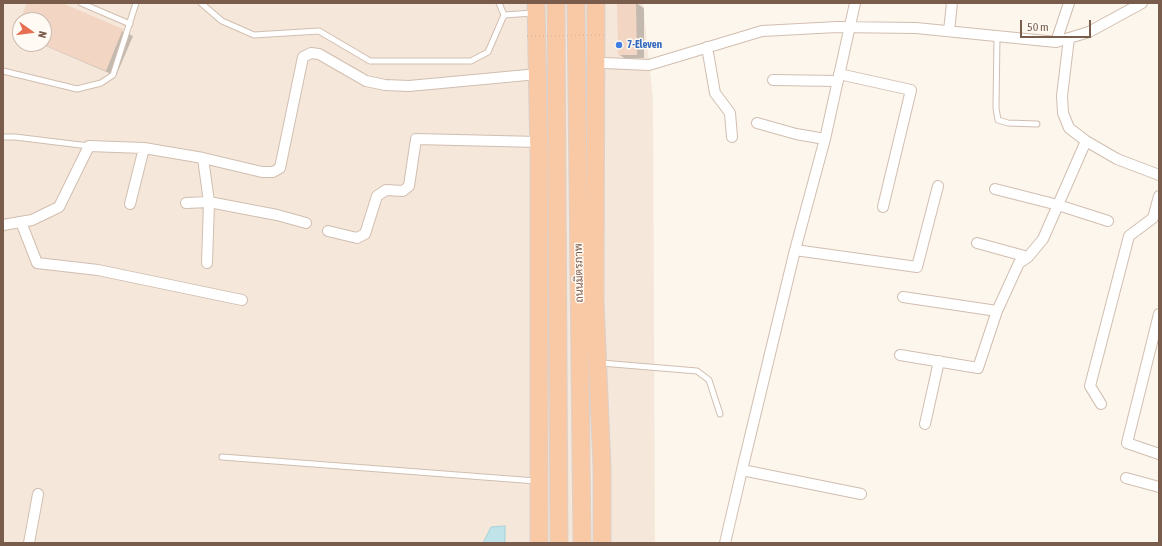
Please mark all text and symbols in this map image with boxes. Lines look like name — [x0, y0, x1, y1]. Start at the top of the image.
north arrow — [12, 12, 52, 52]
scale bar — [1022, 12, 1093, 38]
text: 50 m — [1027, 20, 1049, 34]
text: N — [36, 30, 49, 39]
place label: 7-Eleven — [627, 38, 662, 52]
marker: 7-Eleven — [614, 40, 624, 50]
street label: ถนนมิตรภาพ — [572, 243, 586, 303]

